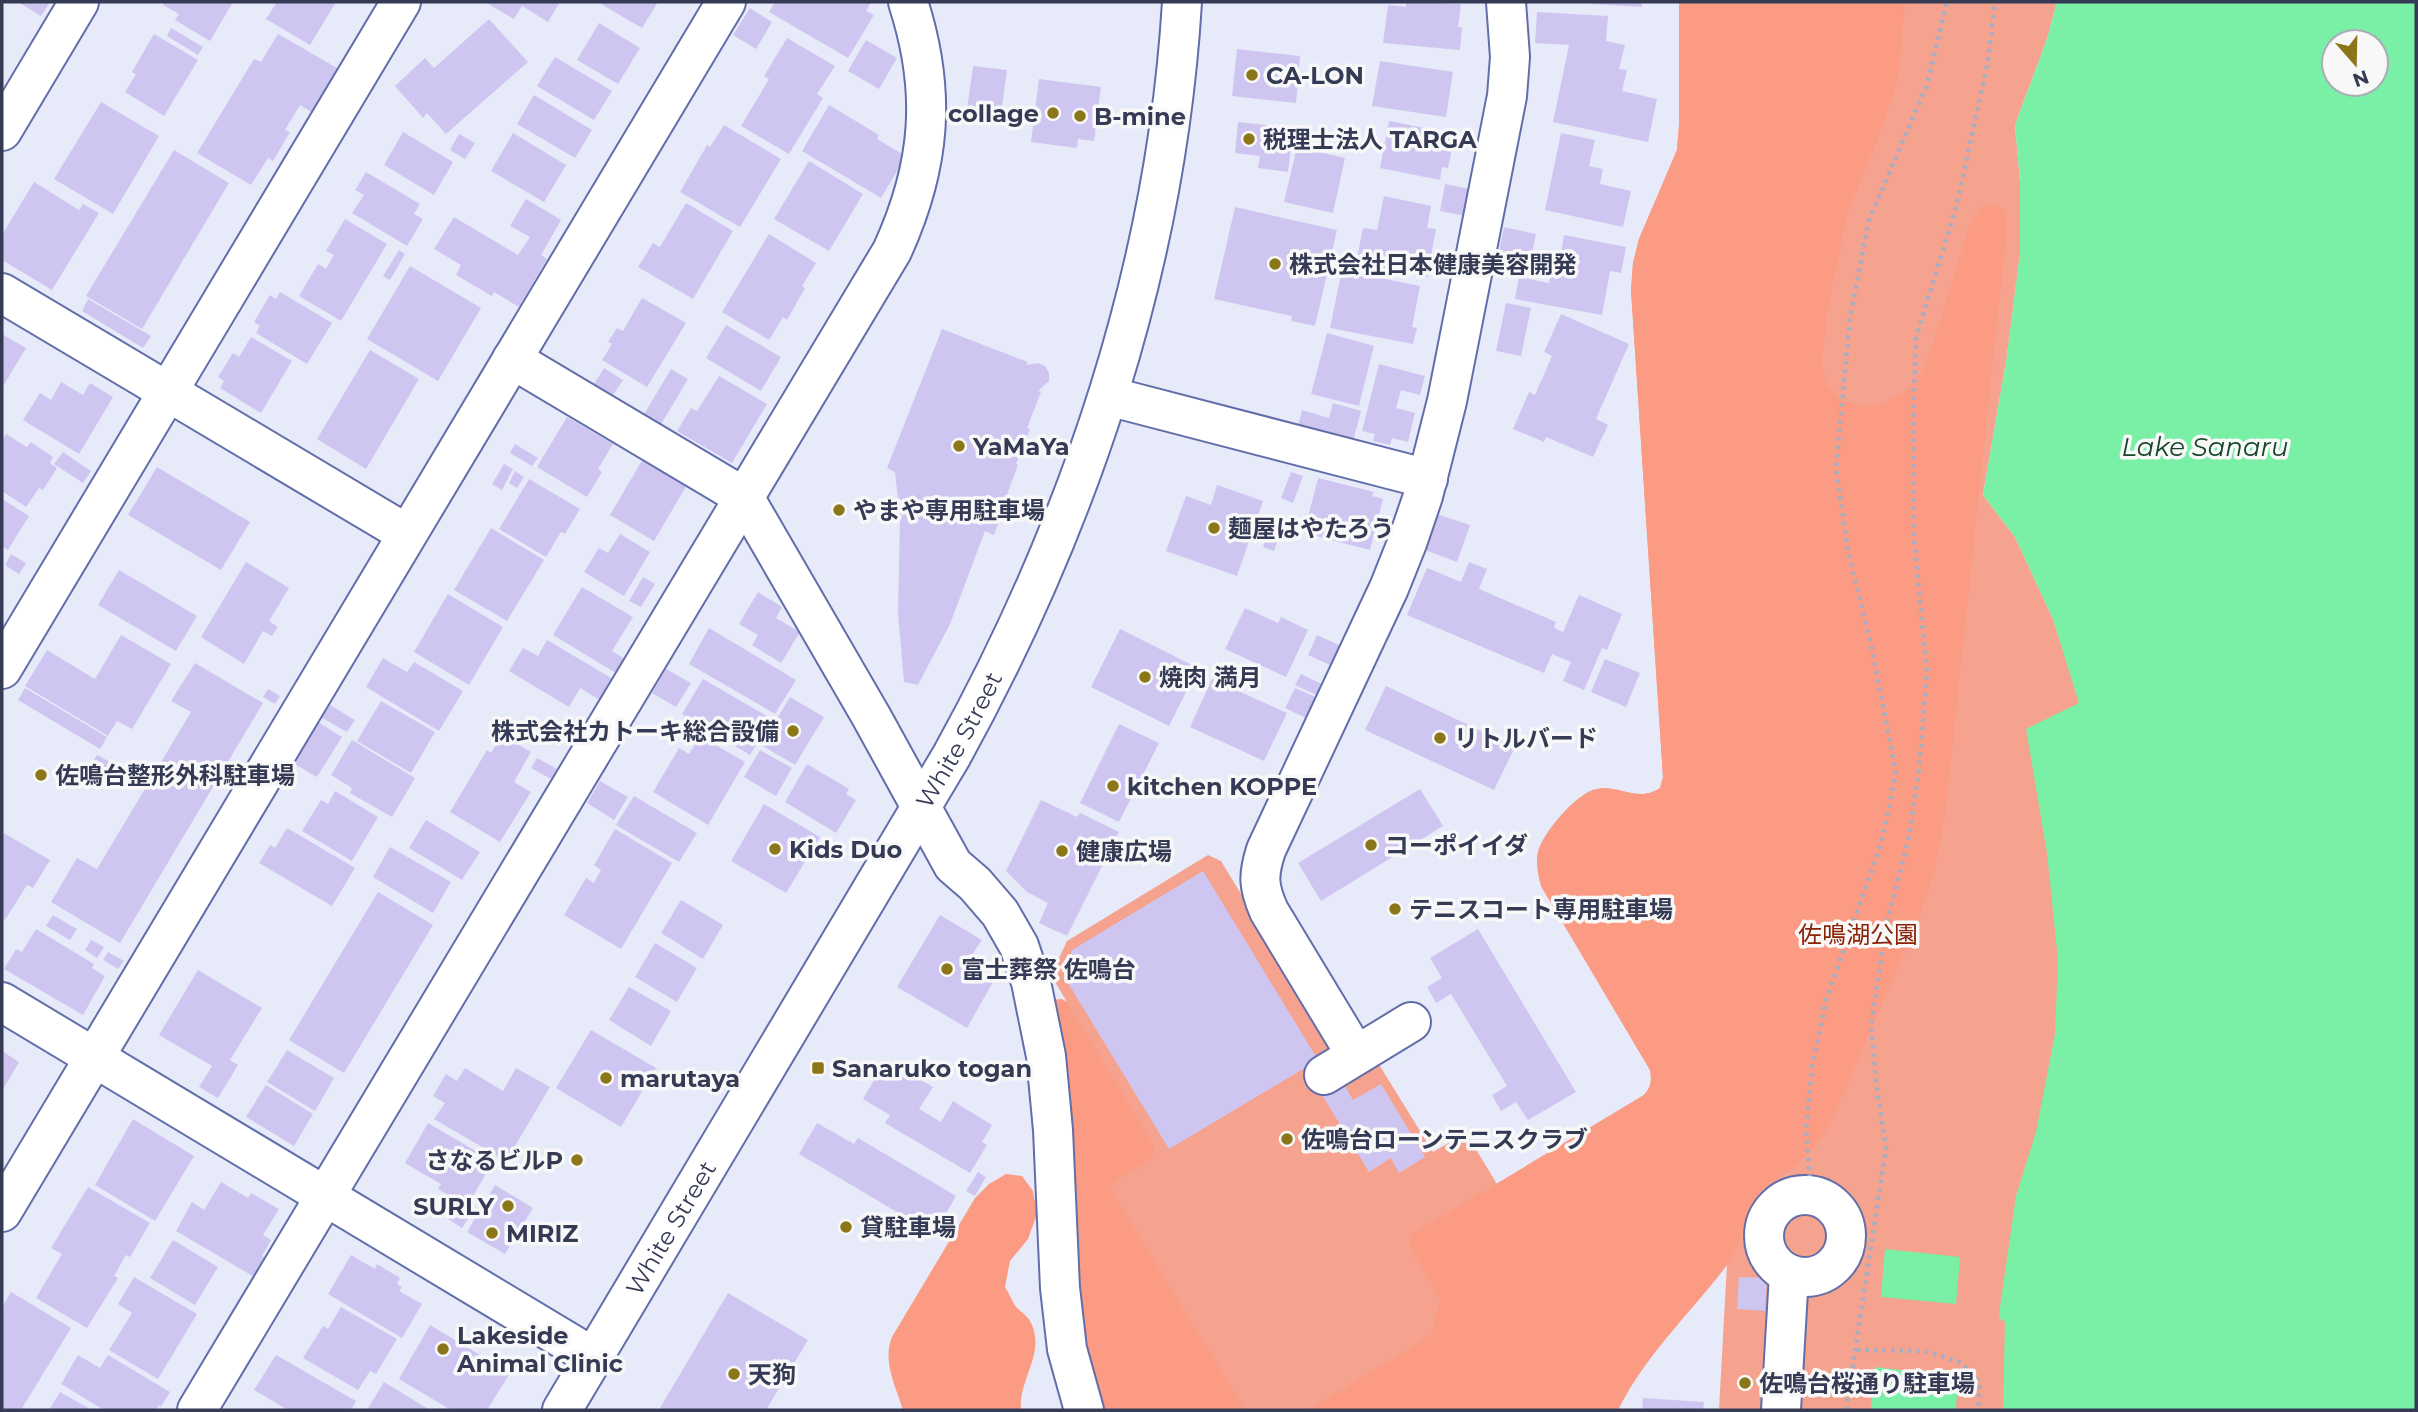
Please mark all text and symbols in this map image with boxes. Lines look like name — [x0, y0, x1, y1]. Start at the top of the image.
north arrow — [2320, 28, 2390, 98]
place label: CA-LON — [1266, 61, 1364, 90]
text: N — [2349, 65, 2372, 92]
marker: CA-LON — [1244, 67, 1260, 83]
place label: collage — [948, 99, 1039, 128]
place label: B-mine — [1094, 102, 1186, 131]
marker: collage — [1045, 105, 1061, 121]
marker: B-mine — [1072, 108, 1088, 124]
place label: 税理士法人 TARGA — [1263, 125, 1477, 154]
marker: 税理士法人 TARGA — [1241, 131, 1257, 147]
place label: 株式会社日本健康美容開発 — [1289, 250, 1577, 279]
marker: 株式会社日本健康美容開発 — [1267, 256, 1283, 272]
water label: Lake Sanaru — [2122, 431, 2288, 463]
place label: YaMaYa — [972, 432, 1070, 461]
marker: YaMaYa — [951, 438, 967, 454]
place label: やまや専用駐車場 — [853, 496, 1045, 525]
marker: やまや専用駐車場 — [831, 502, 847, 518]
place label: 麺屋はやたろう — [1228, 514, 1395, 543]
marker: 麺屋はやたろう — [1206, 520, 1222, 536]
place label: 焼肉 満月 — [1159, 663, 1262, 692]
street label: White Street — [909, 666, 1008, 813]
marker: 焼肉 満月 — [1137, 669, 1153, 685]
place label: 株式会社カトーキ総合設備 — [491, 717, 779, 746]
marker: 株式会社カトーキ総合設備 — [785, 723, 801, 739]
place label: リトルバード — [1454, 724, 1598, 753]
marker: リトルバード — [1432, 730, 1448, 746]
place label: 佐鳴台整形外科駐車場 — [55, 761, 295, 790]
marker: 佐鳴台整形外科駐車場 — [33, 767, 49, 783]
place label: kitchen KOPPE — [1127, 772, 1317, 801]
marker: kitchen KOPPE — [1105, 778, 1121, 794]
place label: コーポイイダ — [1385, 831, 1528, 860]
place label: Kids Duo — [789, 835, 902, 864]
place label: 健康広場 — [1076, 837, 1172, 866]
marker: コーポイイダ — [1363, 837, 1379, 853]
marker: Kids Duo — [767, 841, 783, 857]
marker: 健康広場 — [1054, 843, 1070, 859]
place label: テニスコート専用駐車場 — [1409, 895, 1673, 924]
marker: テニスコート専用駐車場 — [1387, 901, 1403, 917]
park label: 佐鳴湖公園 — [1798, 920, 1918, 949]
place label: 富士葬祭 佐鳴台 — [961, 955, 1136, 984]
marker: 富士葬祭 佐鳴台 — [939, 961, 955, 977]
place label: Sanaruko togan — [832, 1054, 1032, 1083]
marker: Sanaruko togan — [810, 1060, 826, 1076]
place label: marutaya — [620, 1064, 740, 1093]
marker: marutaya — [598, 1070, 614, 1086]
place label: 佐鳴台ローンテニスクラブ — [1301, 1125, 1588, 1154]
marker: 佐鳴台ローンテニスクラブ — [1279, 1131, 1295, 1147]
place label: さなるビルP — [425, 1146, 563, 1175]
marker: さなるビルP — [569, 1152, 585, 1168]
street label: White Street — [619, 1155, 722, 1300]
place label: SURLY — [413, 1192, 495, 1221]
marker: SURLY — [500, 1198, 516, 1214]
place label: 貸駐車場 — [860, 1213, 956, 1242]
place label: MIRIZ — [506, 1219, 578, 1248]
marker: 貸駐車場 — [838, 1219, 854, 1235]
marker: MIRIZ — [484, 1225, 500, 1241]
place label: Lakeside Animal Clinic — [456, 1321, 623, 1378]
marker: Lakeside Animal Clinic — [435, 1341, 451, 1357]
place label: 天狗 — [748, 1360, 796, 1389]
marker: 天狗 — [726, 1366, 742, 1382]
place label: 佐鳴台桜通り駐車場 — [1759, 1369, 1975, 1398]
marker: 佐鳴台桜通り駐車場 — [1737, 1375, 1753, 1391]

